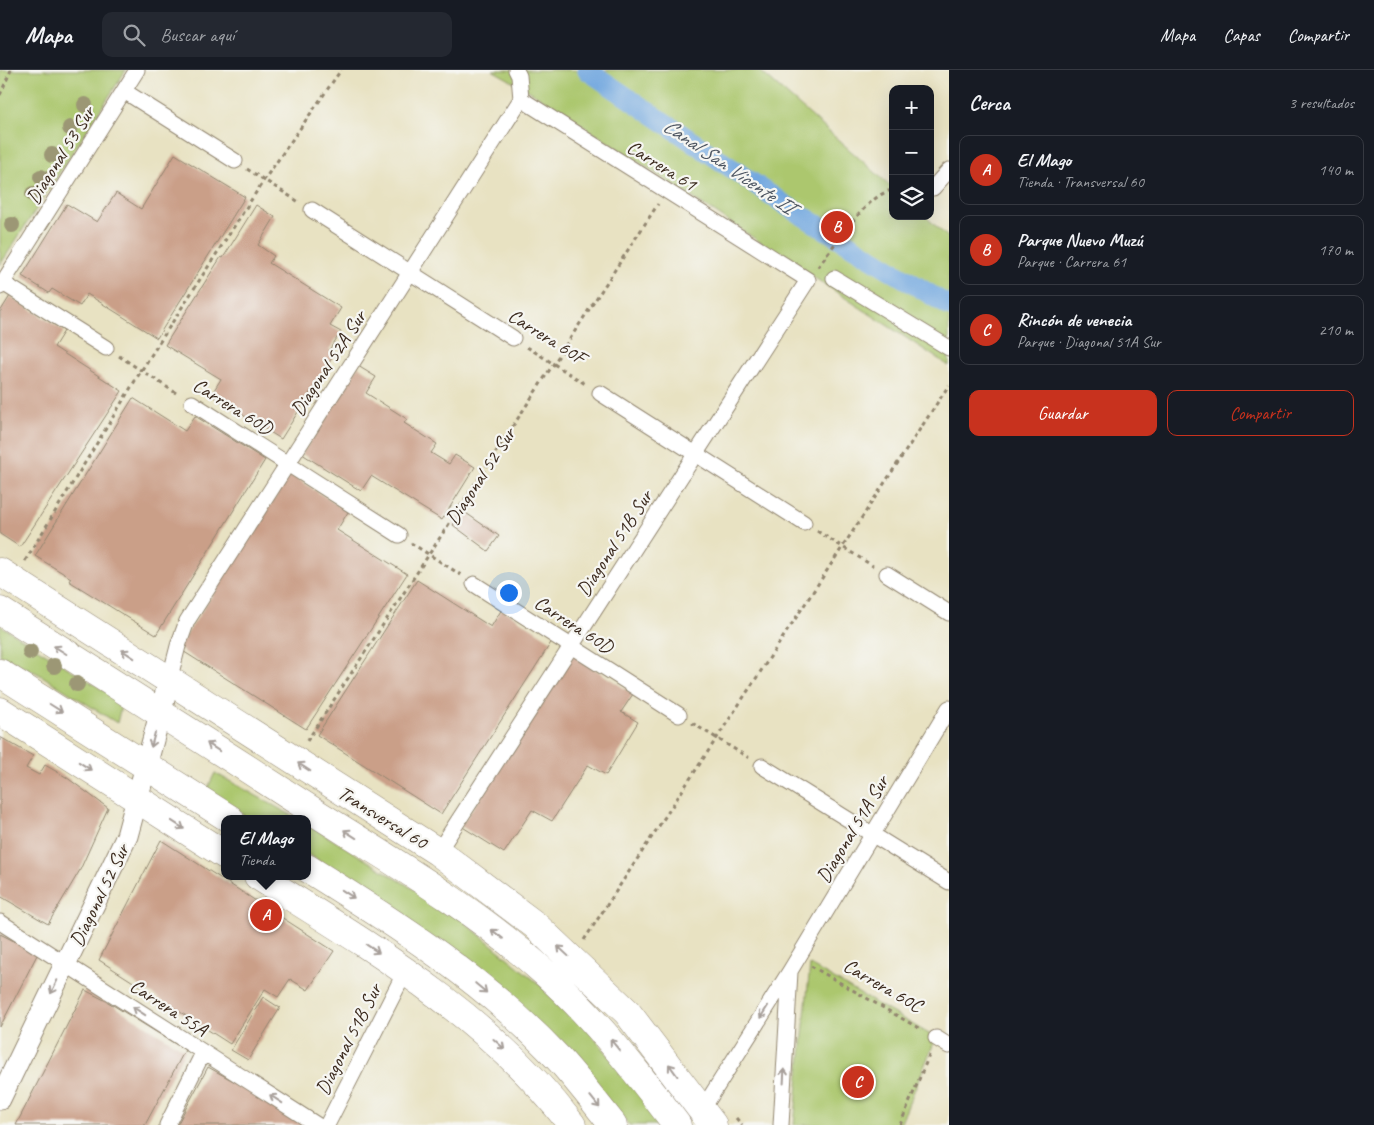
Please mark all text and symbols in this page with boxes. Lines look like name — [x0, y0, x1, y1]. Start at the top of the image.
search box — [102, 12, 452, 57]
text: Mapa — [25, 20, 72, 50]
icon: search — [120, 21, 148, 49]
text: Buscar aquí — [160, 23, 235, 47]
text: Mapa — [1160, 24, 1195, 46]
text: Capas — [1223, 24, 1260, 46]
text: Compartir — [1288, 24, 1349, 46]
map controls — [889, 85, 934, 220]
button: + — [889, 85, 934, 130]
text: Cerca — [969, 90, 1010, 116]
text: 3 resultados — [1289, 93, 1354, 113]
street label: Diagonal 53 Sur — [21, 100, 101, 209]
water label: Canal San Vicente II — [658, 112, 806, 224]
button: − — [889, 130, 934, 175]
street label: Carrera 61 — [622, 134, 702, 197]
text: El Mago — [1017, 148, 1071, 172]
text: A — [982, 160, 990, 180]
text: 140 m — [1319, 160, 1353, 180]
text: Tienda · Transversal 60 — [1017, 172, 1144, 192]
button: layers — [889, 175, 934, 220]
pin: B — [821, 208, 853, 246]
text: Parque Nuevo Muzú — [1017, 228, 1142, 252]
text: B — [982, 240, 990, 260]
text: 170 m — [1319, 240, 1353, 260]
text: Parque · Carrera 61 — [1017, 252, 1126, 272]
street label: Carrera 60F — [503, 303, 593, 372]
street label: Diagonal 52A Sur — [285, 304, 373, 421]
text: Rincón de venecia — [1017, 308, 1131, 332]
text: C — [982, 320, 990, 340]
text: 210 m — [1319, 320, 1353, 340]
text: Parque · Diagonal 51A Sur — [1017, 332, 1161, 352]
street label: Carrera 60D — [188, 372, 278, 441]
button: Guardar — [969, 390, 1157, 436]
button: Compartir — [1167, 390, 1354, 436]
street label: Diagonal 52 Sur — [440, 422, 522, 529]
street label: Diagonal 51B Sur — [571, 484, 659, 601]
your location — [496, 580, 522, 606]
street label: Carrera 60D — [530, 590, 619, 660]
one-way arrow — [53, 644, 67, 655]
one-way arrow — [121, 649, 135, 660]
one-way arrow — [49, 703, 63, 714]
one-way arrow — [148, 732, 157, 748]
one-way arrow — [206, 742, 220, 752]
one-way arrow — [78, 761, 92, 771]
one-way arrow — [298, 761, 312, 771]
street label: Diagonal 51A Sur — [811, 770, 895, 887]
street label: Transversal 60 — [333, 780, 434, 856]
popup — [221, 815, 311, 880]
one-way arrow — [171, 820, 185, 831]
text: El Mago — [239, 826, 293, 850]
one-way arrow — [343, 829, 357, 840]
street label: Diagonal 52 Sur — [64, 838, 136, 950]
text: Tienda — [239, 850, 274, 870]
one-way arrow — [341, 889, 355, 899]
pin: A — [250, 896, 282, 934]
one-way arrow — [491, 928, 504, 939]
one-way arrow — [366, 944, 380, 954]
one-way arrow — [557, 945, 570, 957]
street label: Carrera 60C — [839, 953, 929, 1019]
street label: Carrera 55A — [125, 973, 213, 1042]
street label: Diagonal 51B Sur — [310, 978, 388, 1099]
one-way arrow — [49, 979, 59, 994]
one-way arrow — [474, 982, 487, 993]
one-way arrow — [758, 1005, 769, 1019]
one-way arrow — [132, 1006, 146, 1016]
one-way arrow — [492, 1038, 505, 1050]
one-way arrow — [609, 1039, 620, 1052]
pin: C — [842, 1063, 874, 1101]
one-way arrow — [667, 1064, 678, 1077]
one-way arrow — [780, 1069, 789, 1085]
one-way arrow — [269, 1093, 283, 1103]
one-way arrow — [590, 1096, 601, 1109]

